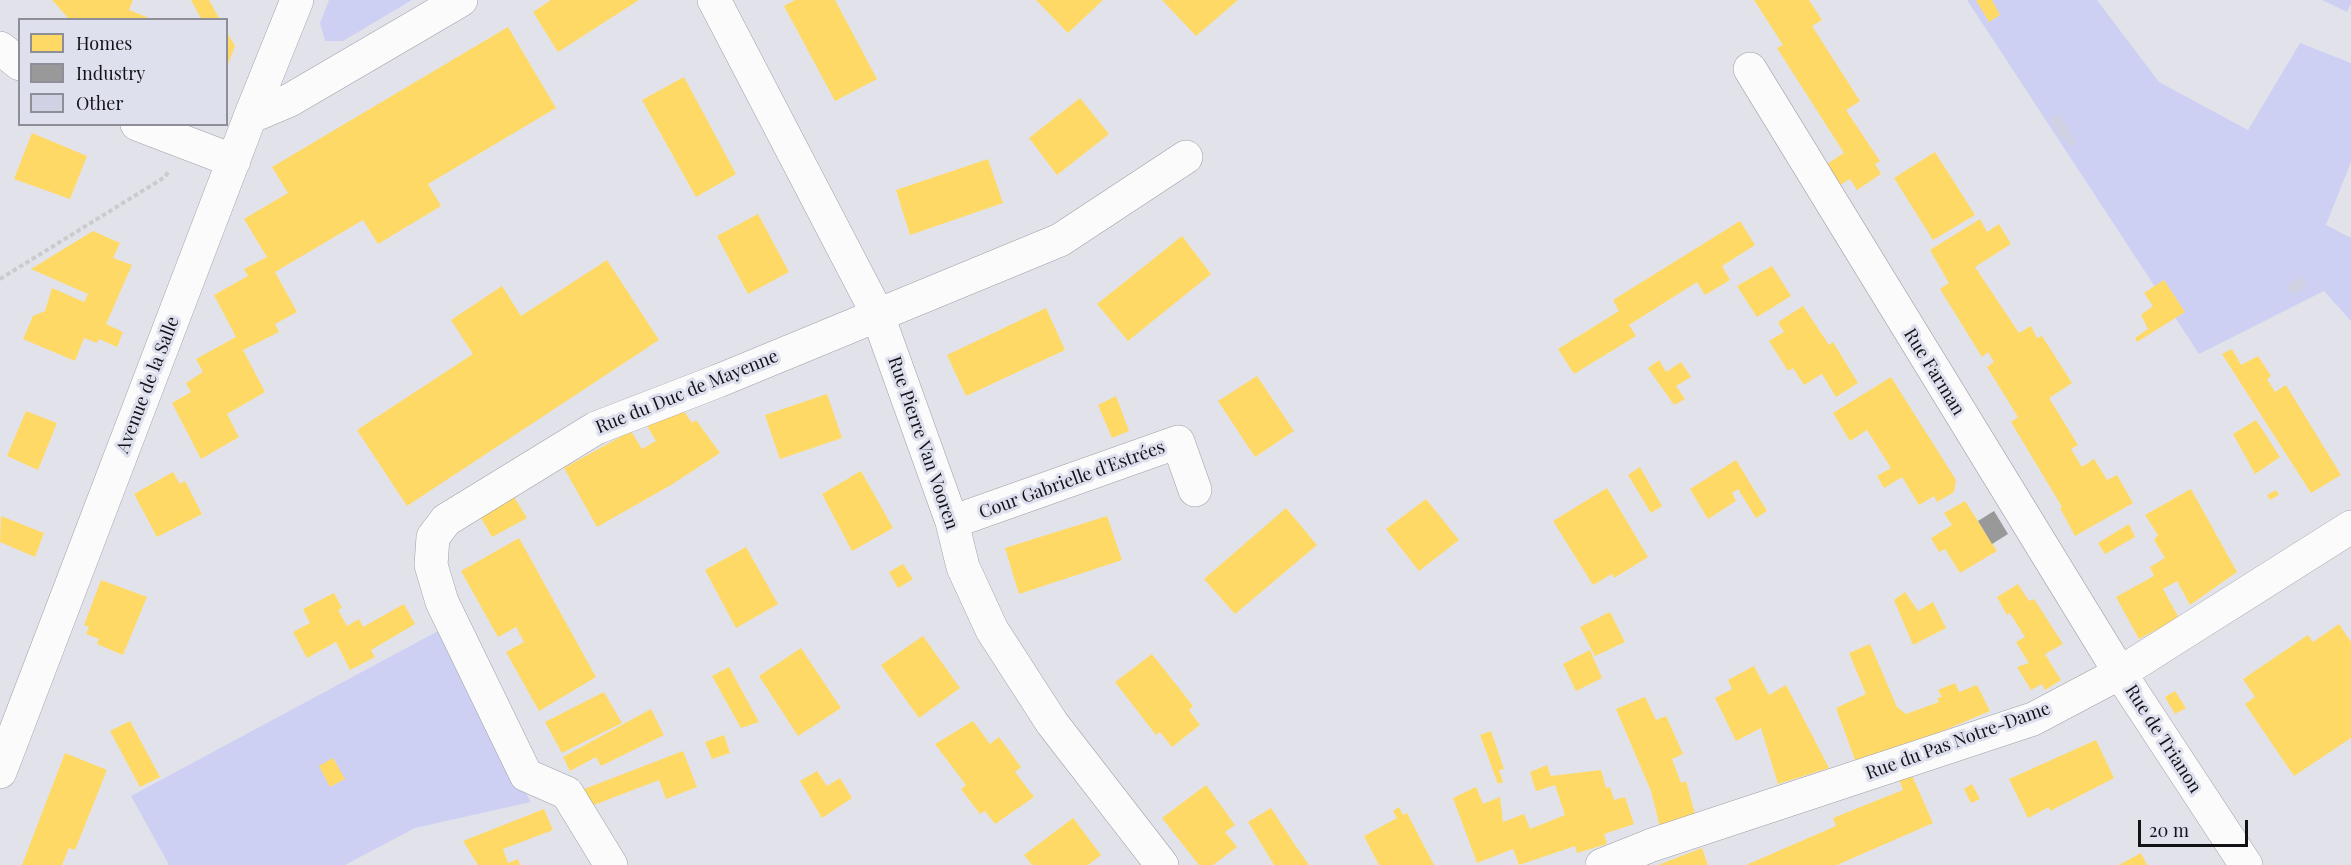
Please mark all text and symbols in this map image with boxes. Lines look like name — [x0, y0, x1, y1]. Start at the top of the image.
legend — [18, 18, 228, 126]
text: Homes — [76, 31, 132, 55]
text: Industry — [76, 61, 145, 85]
text: Other — [76, 91, 123, 115]
street label: Avenue de la Salle — [112, 314, 184, 456]
street label: Rue Farman — [1899, 325, 1969, 419]
street label: Rue du Duc de Mayenne — [593, 345, 781, 439]
street label: Rue Pierre Van Vooren — [883, 354, 963, 532]
street label: Cour Gabrielle d'Estrées — [976, 436, 1168, 524]
street label: Rue de Trianon — [2120, 681, 2206, 797]
street label: Rue du Pas Notre-Dame — [1863, 698, 2053, 784]
scale bar — [2141, 808, 2250, 846]
text: 20 m — [2149, 818, 2189, 842]

